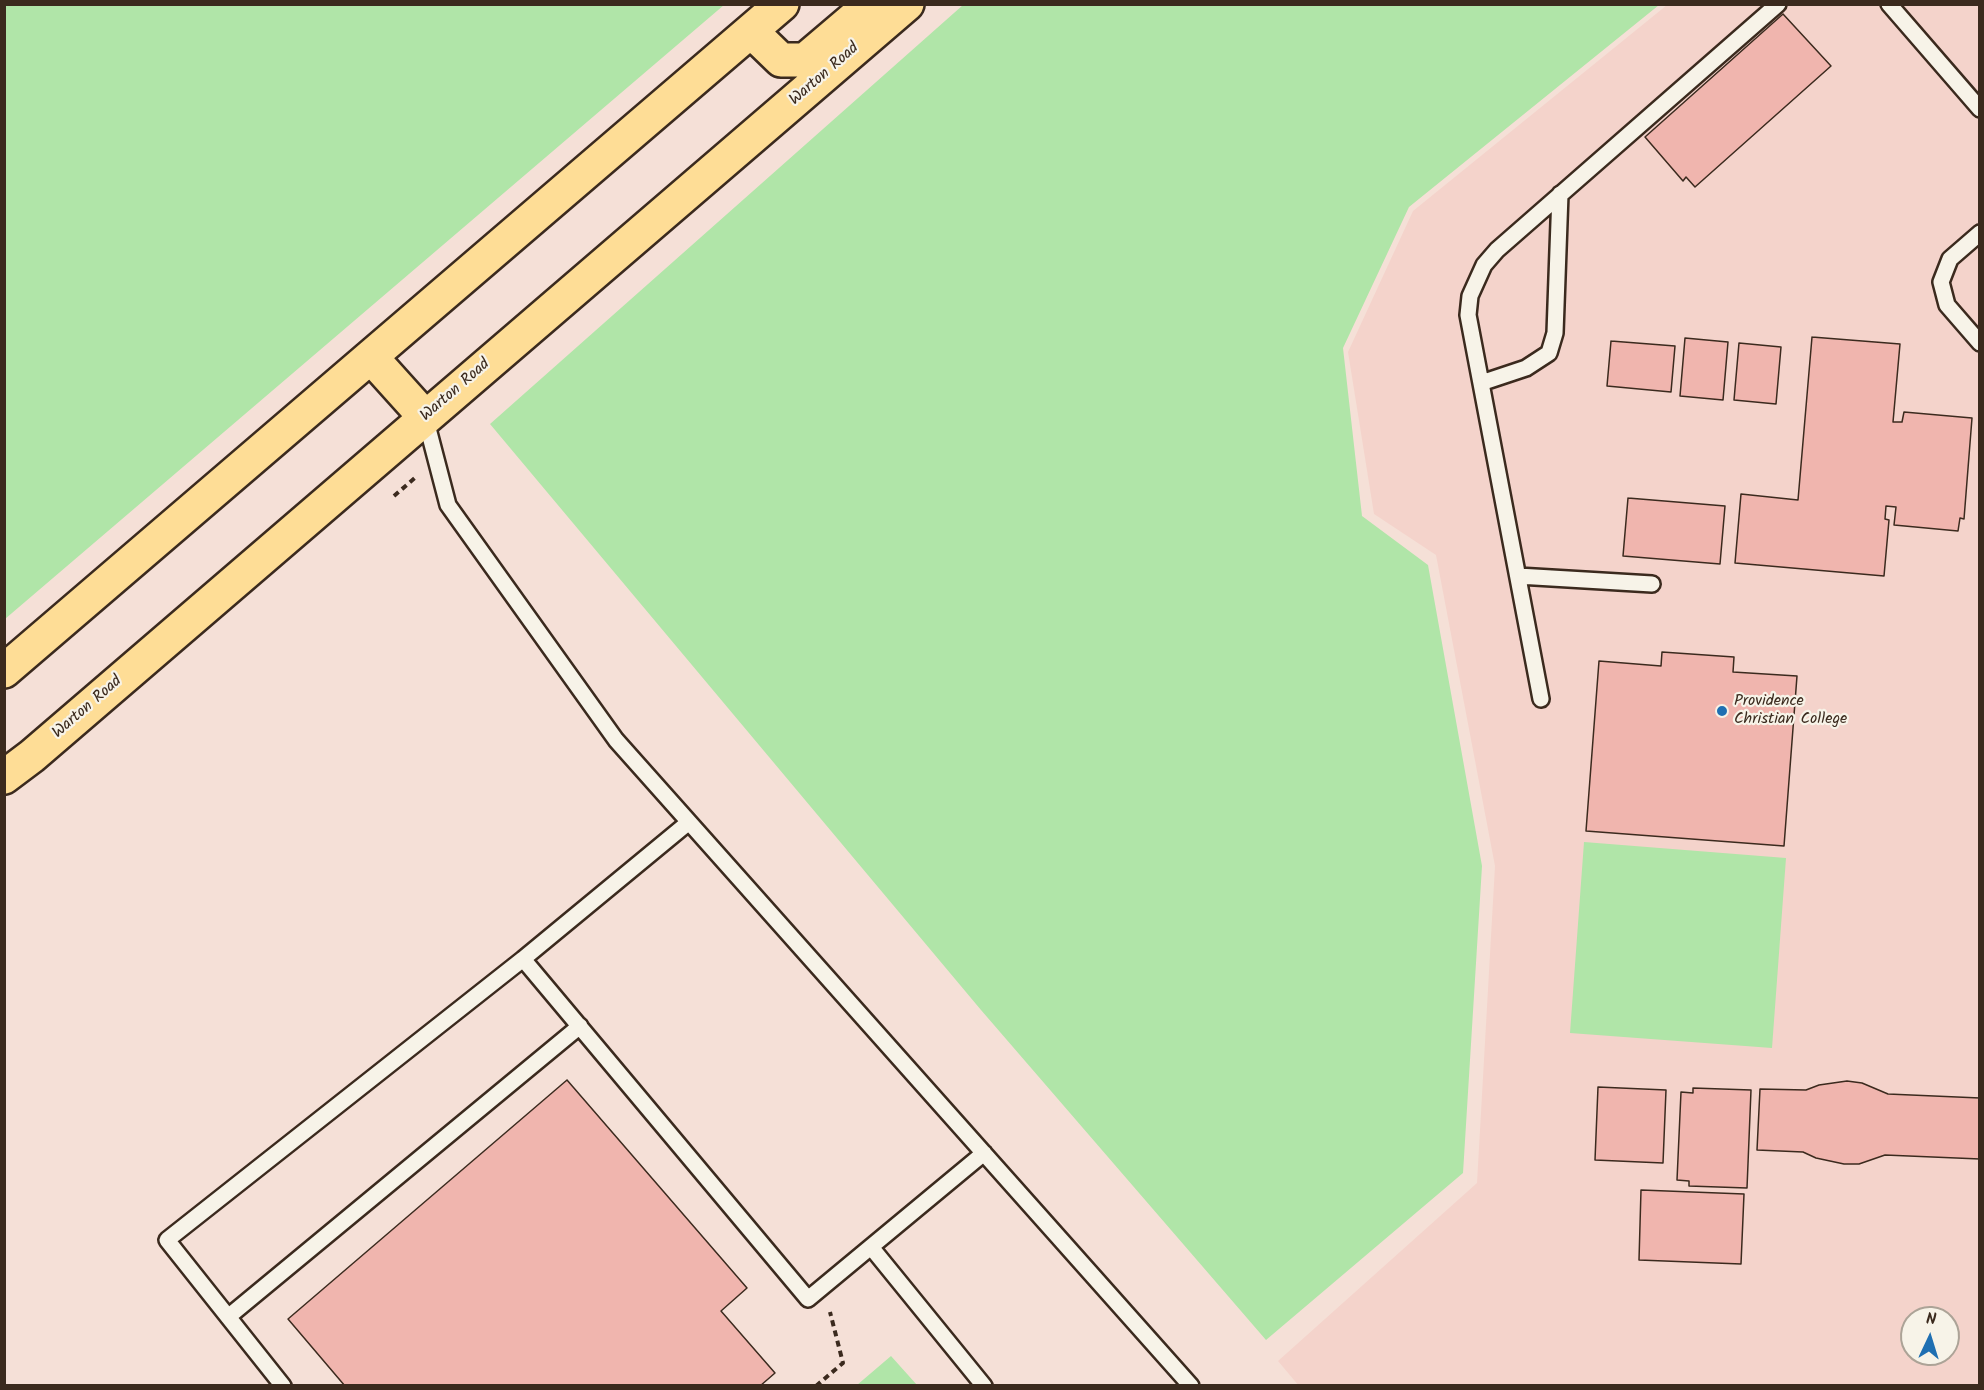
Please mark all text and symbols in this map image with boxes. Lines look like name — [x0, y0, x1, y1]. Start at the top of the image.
street label: Warton Road — [786, 40, 864, 110]
street label: Warton Road — [417, 356, 495, 426]
street label: Warton Road — [49, 673, 127, 743]
place label: Providence Christian College — [1734, 692, 1847, 730]
marker: Providence Christian College — [1715, 704, 1729, 718]
north arrow — [1900, 1306, 1960, 1366]
text: N — [1925, 1307, 1937, 1332]

